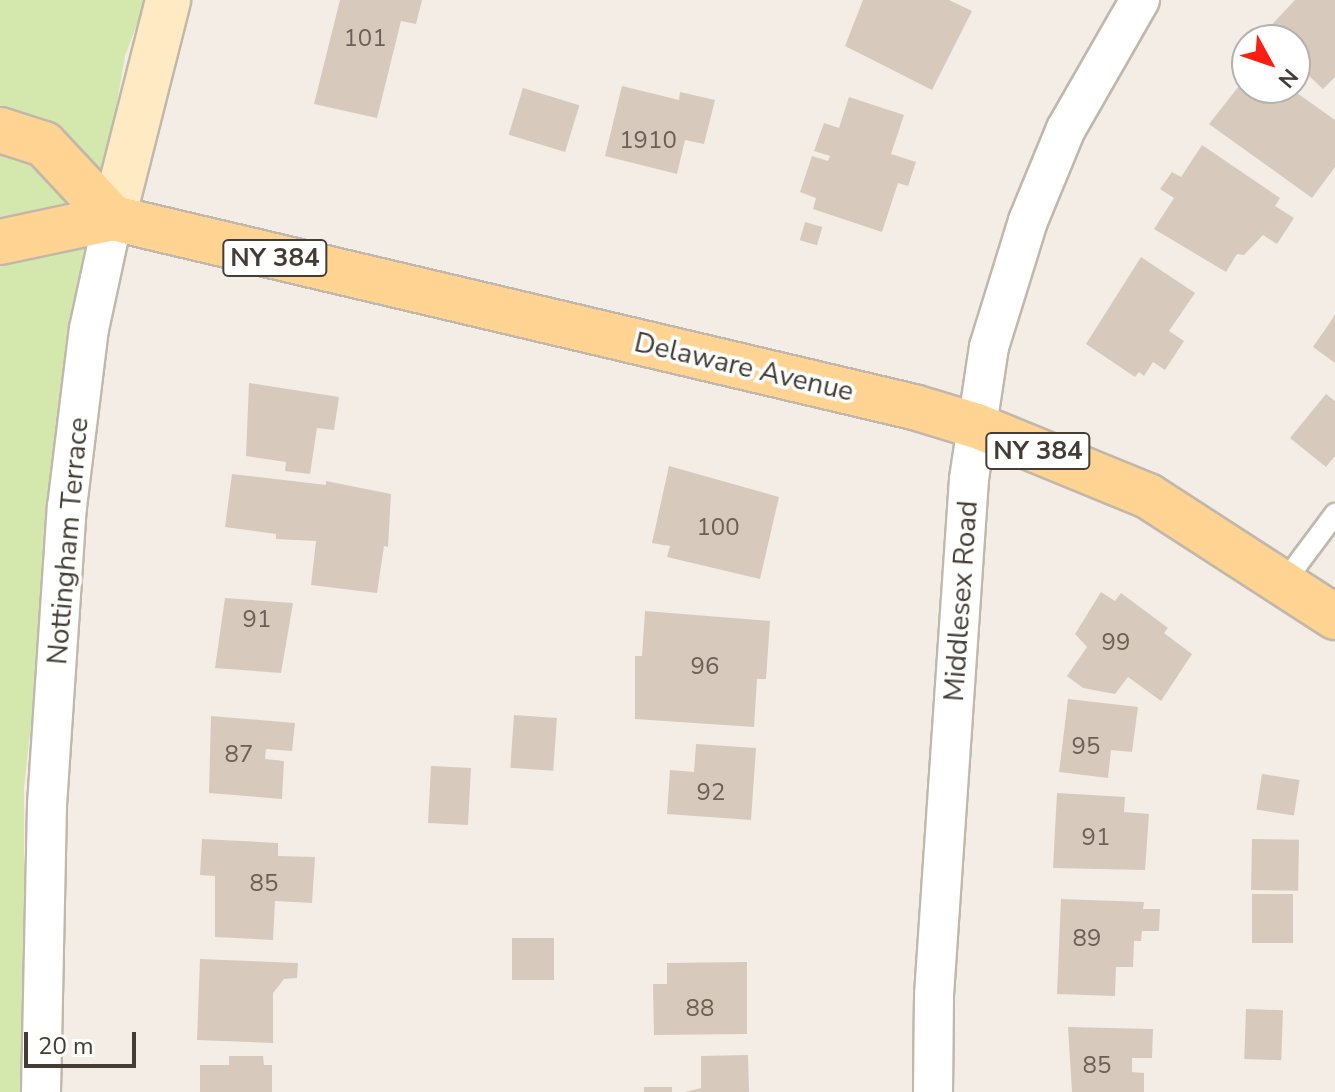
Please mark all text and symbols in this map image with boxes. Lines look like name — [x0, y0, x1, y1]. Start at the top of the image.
north arrow — [1231, 24, 1311, 104]
house number: 101 — [343, 25, 387, 53]
text: N — [1271, 62, 1305, 94]
house number: 1910 — [619, 127, 677, 155]
road number: NY 384 — [221, 236, 329, 280]
street label: Delaware Avenue — [631, 325, 857, 409]
street label: Nottingham Terrace — [40, 416, 96, 666]
road number: NY 384 — [984, 429, 1092, 473]
street label: Middlesex Road — [937, 499, 985, 703]
house number: 100 — [696, 514, 740, 542]
house number: 91 — [243, 606, 271, 634]
house number: 99 — [1102, 629, 1130, 657]
house number: 96 — [691, 653, 719, 681]
house number: 95 — [1072, 733, 1100, 761]
house number: 87 — [225, 741, 253, 769]
house number: 92 — [697, 779, 725, 807]
house number: 91 — [1082, 824, 1110, 852]
house number: 85 — [250, 870, 278, 898]
house number: 89 — [1073, 925, 1101, 953]
house number: 88 — [686, 995, 714, 1023]
scale bar — [28, 1016, 140, 1066]
text: 20 m — [38, 1030, 94, 1062]
house number: 85 — [1083, 1052, 1111, 1080]

